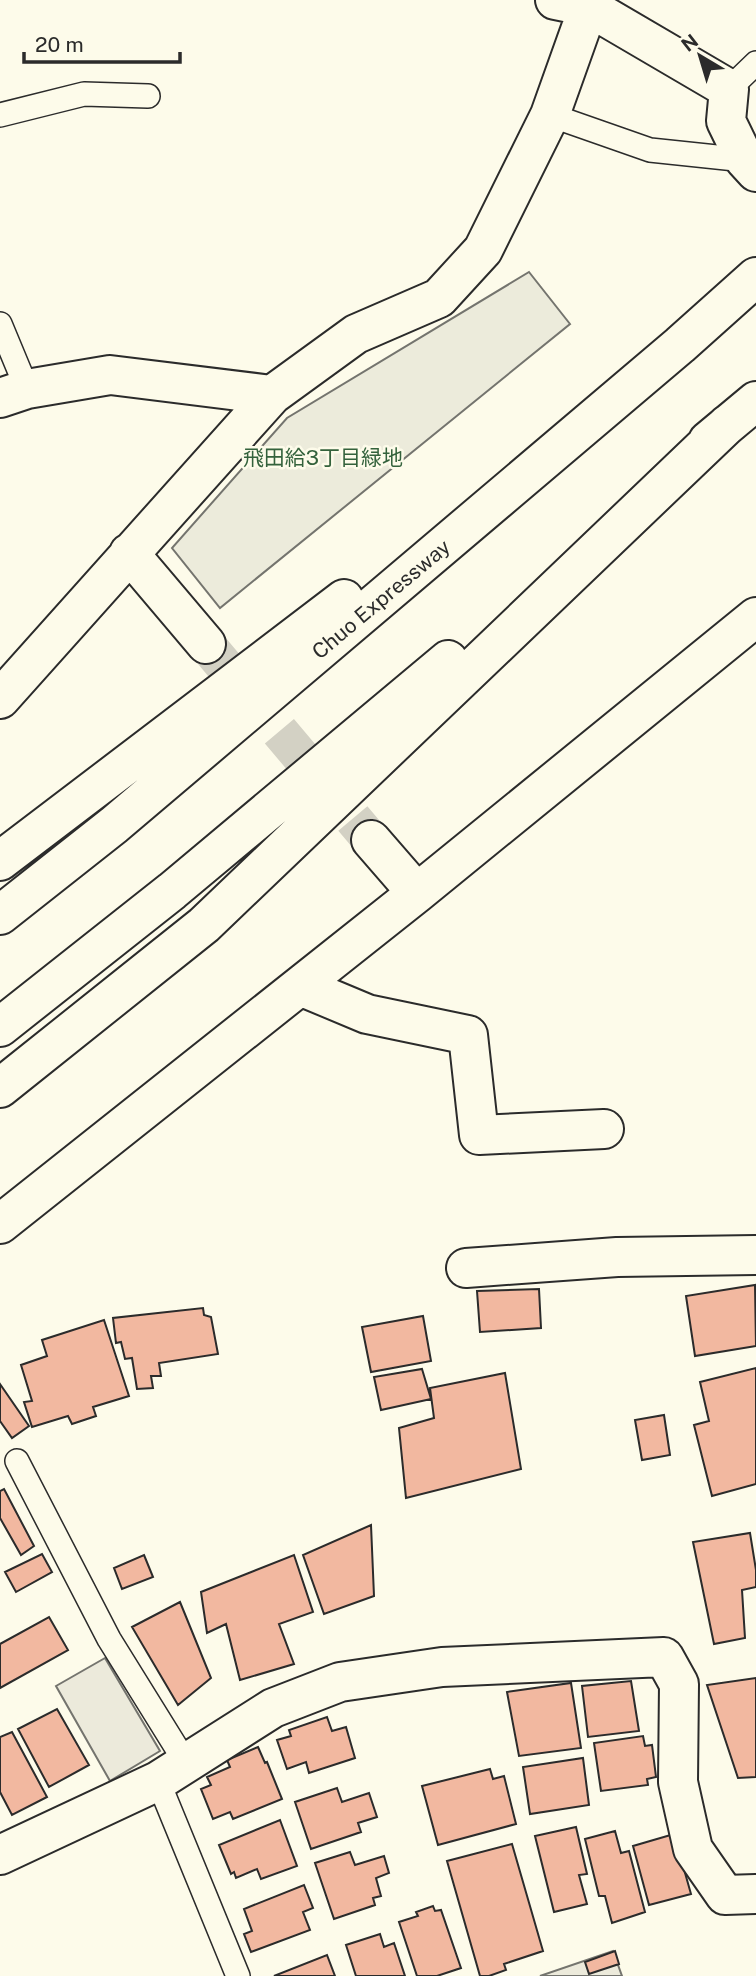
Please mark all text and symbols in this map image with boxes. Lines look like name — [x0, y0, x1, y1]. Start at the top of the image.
scale bar — [24, 21, 180, 65]
north arrow — [665, 21, 735, 91]
text: N — [677, 29, 702, 56]
text: 20 m — [35, 32, 84, 57]
park label: 飛田給3丁目緑地 — [243, 445, 403, 470]
street label: Chuo Expressway — [307, 534, 455, 664]

